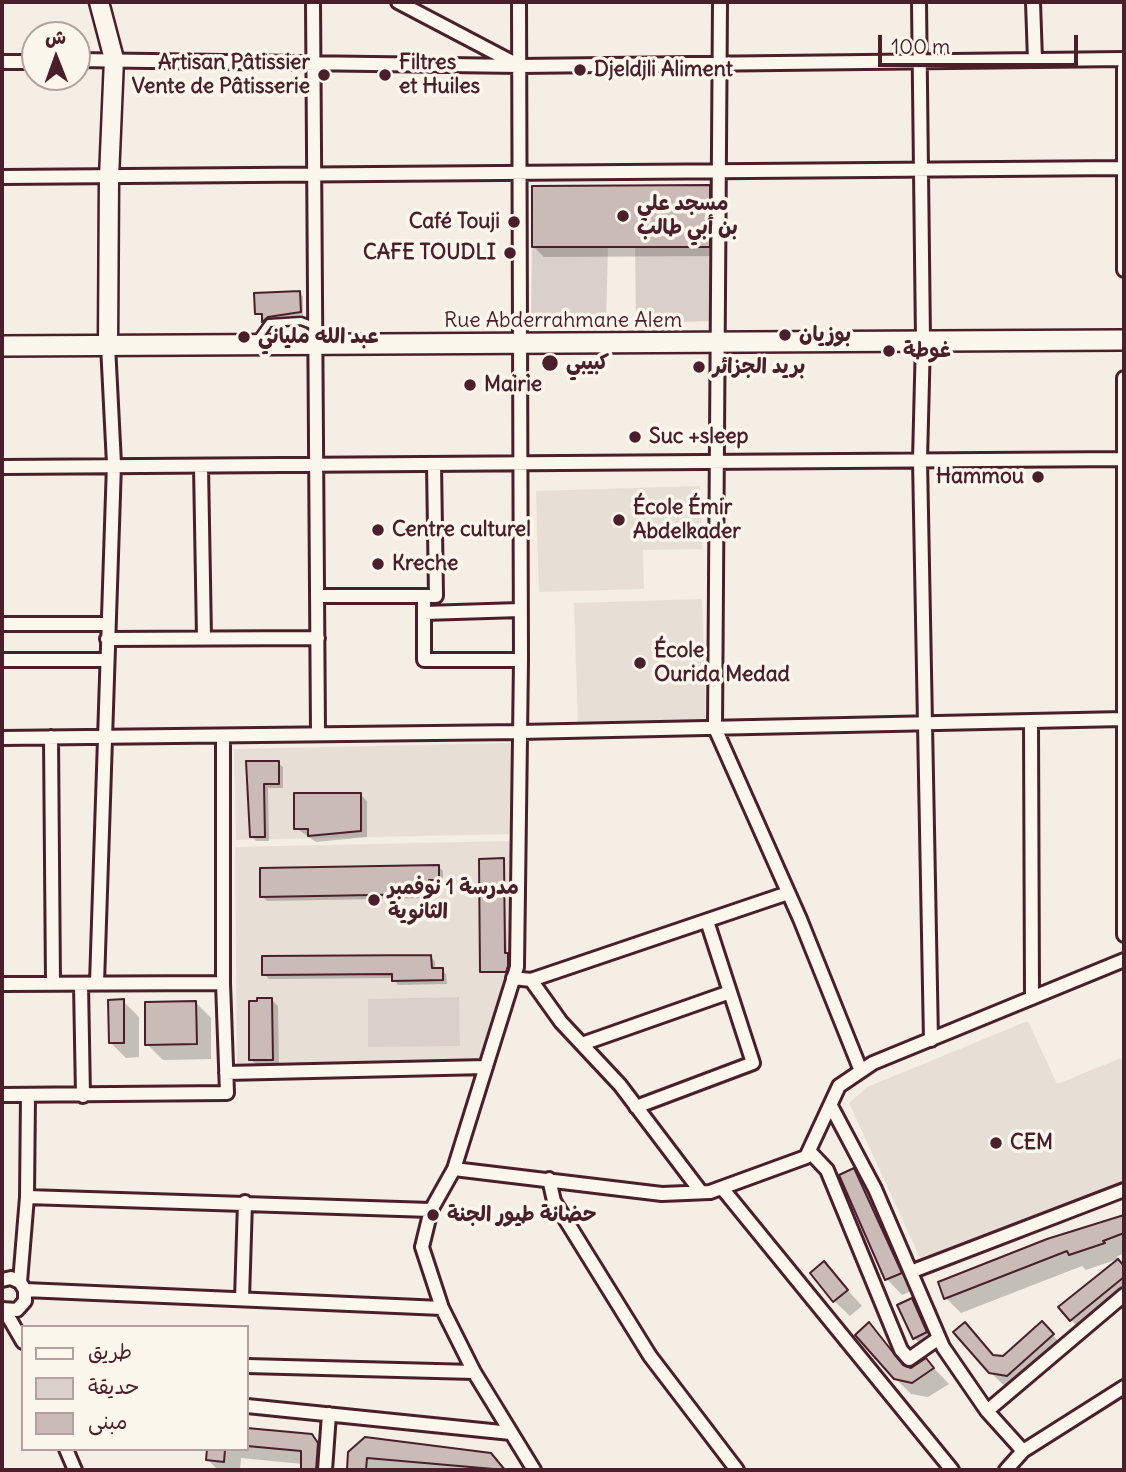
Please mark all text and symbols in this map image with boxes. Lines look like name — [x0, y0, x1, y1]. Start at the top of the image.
north arrow — [21, 21, 91, 91]
scale bar — [881, 21, 1080, 65]
text: ش — [45, 25, 66, 49]
text: 100 m — [891, 33, 950, 60]
place label: Artisan Pâtissier Vente de Pâtisserie — [132, 50, 310, 100]
place label: Filtres et Huiles — [399, 50, 480, 100]
place label: Djeldjli Aliment — [594, 57, 733, 83]
marker: Djeldjli Aliment — [572, 62, 588, 78]
marker: Artisan Pâtissier Vente de Pâtisserie — [316, 67, 332, 83]
marker: Filtres et Huiles — [377, 67, 393, 83]
place label: مسجد علي بن أبي طالب — [637, 191, 738, 241]
marker: مسجد علي بن أبي طالب — [615, 208, 631, 224]
place label: Café Touji — [409, 209, 500, 235]
marker: Café Touji — [506, 214, 522, 230]
place label: CAFE TOUDLI — [363, 240, 496, 266]
marker: CAFE TOUDLI — [502, 245, 518, 261]
street label: Rue Abderrahmane Alem — [444, 308, 682, 334]
place label: بوزيان — [799, 322, 851, 348]
place label: عبد الله ملياني — [258, 324, 378, 350]
marker: بوزيان — [777, 327, 793, 343]
marker: عبد الله ملياني — [236, 329, 252, 345]
place label: غوطة — [903, 338, 951, 364]
marker: غوطة — [881, 343, 897, 359]
place label: كبيبي — [566, 350, 609, 376]
marker: كبيبي — [540, 353, 560, 373]
place label: بريد الجزائر — [713, 354, 805, 380]
marker: بريد الجزائر — [691, 359, 707, 375]
place label: Mairie — [484, 372, 542, 398]
marker: Mairie — [462, 377, 478, 393]
place label: Suc +sleep — [649, 424, 748, 450]
marker: Suc +sleep — [627, 429, 643, 445]
place label: Hammou — [936, 464, 1024, 490]
marker: Hammou — [1030, 469, 1046, 485]
place label: École Émir Abdelkader — [633, 495, 741, 545]
marker: École Émir Abdelkader — [611, 512, 627, 528]
place label: Centre culturel — [392, 517, 531, 543]
marker: Centre culturel — [370, 522, 386, 538]
place label: Kreche — [392, 551, 458, 577]
marker: Kreche — [370, 556, 386, 572]
place label: École Ourida Medad — [654, 638, 790, 688]
marker: École Ourida Medad — [632, 655, 648, 671]
place label: مدرسة 1 نوفمبر الثانوية — [388, 875, 519, 925]
marker: مدرسة 1 نوفمبر الثانوية — [366, 892, 382, 908]
place label: CEM — [1010, 1130, 1053, 1156]
marker: CEM — [988, 1135, 1004, 1151]
place label: حضانة طيور الجنة — [447, 1202, 597, 1228]
marker: حضانة طيور الجنة — [425, 1207, 441, 1223]
legend — [21, 1325, 248, 1451]
text: طريق — [88, 1338, 132, 1365]
text: حديقة — [88, 1373, 139, 1400]
text: مبنى — [88, 1408, 127, 1435]

